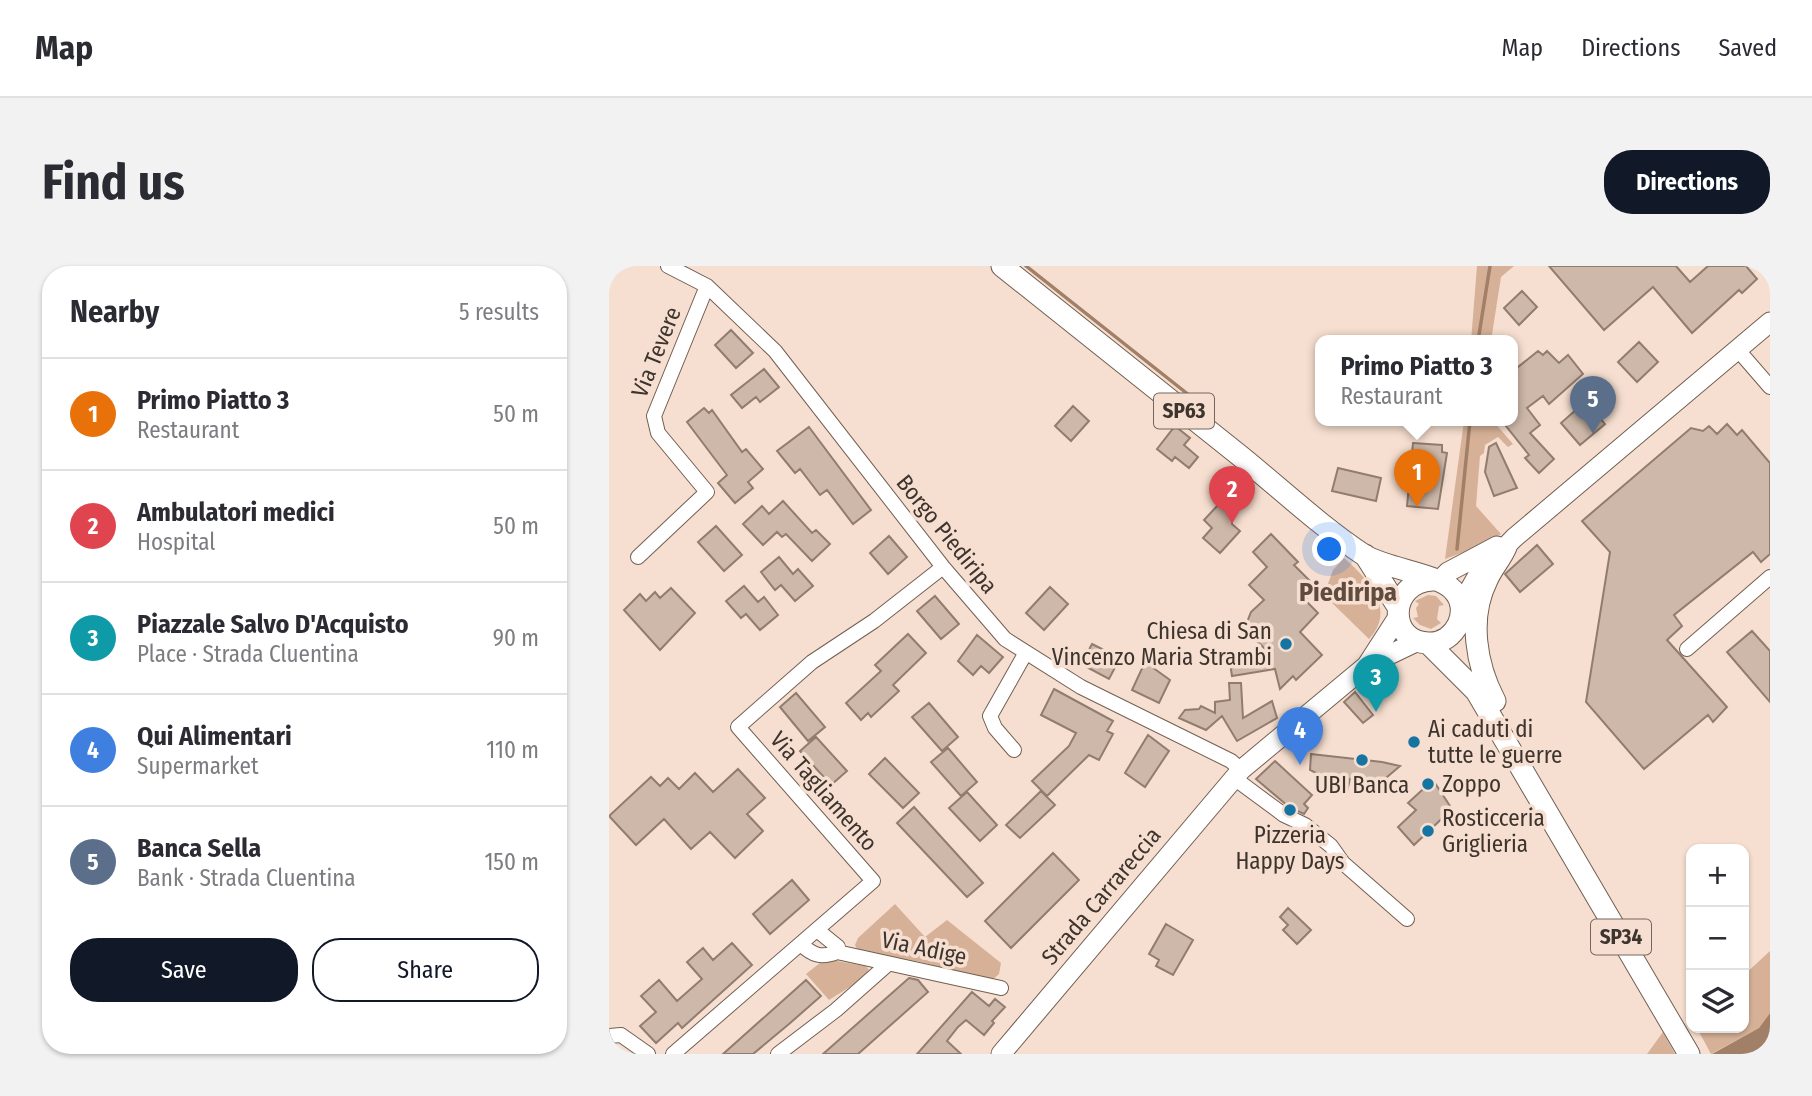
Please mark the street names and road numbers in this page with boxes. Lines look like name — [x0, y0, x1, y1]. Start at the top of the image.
street label: Via Tevere — [625, 303, 687, 401]
road number: SP63 — [1154, 394, 1214, 428]
street label: Borgo Piediripa — [891, 469, 1003, 599]
street label: Via Tagliamento — [765, 726, 883, 856]
street label: Strada Carrareccia — [1035, 822, 1167, 970]
road number: SP34 — [1591, 920, 1651, 954]
street label: Via Adige — [879, 925, 969, 971]

